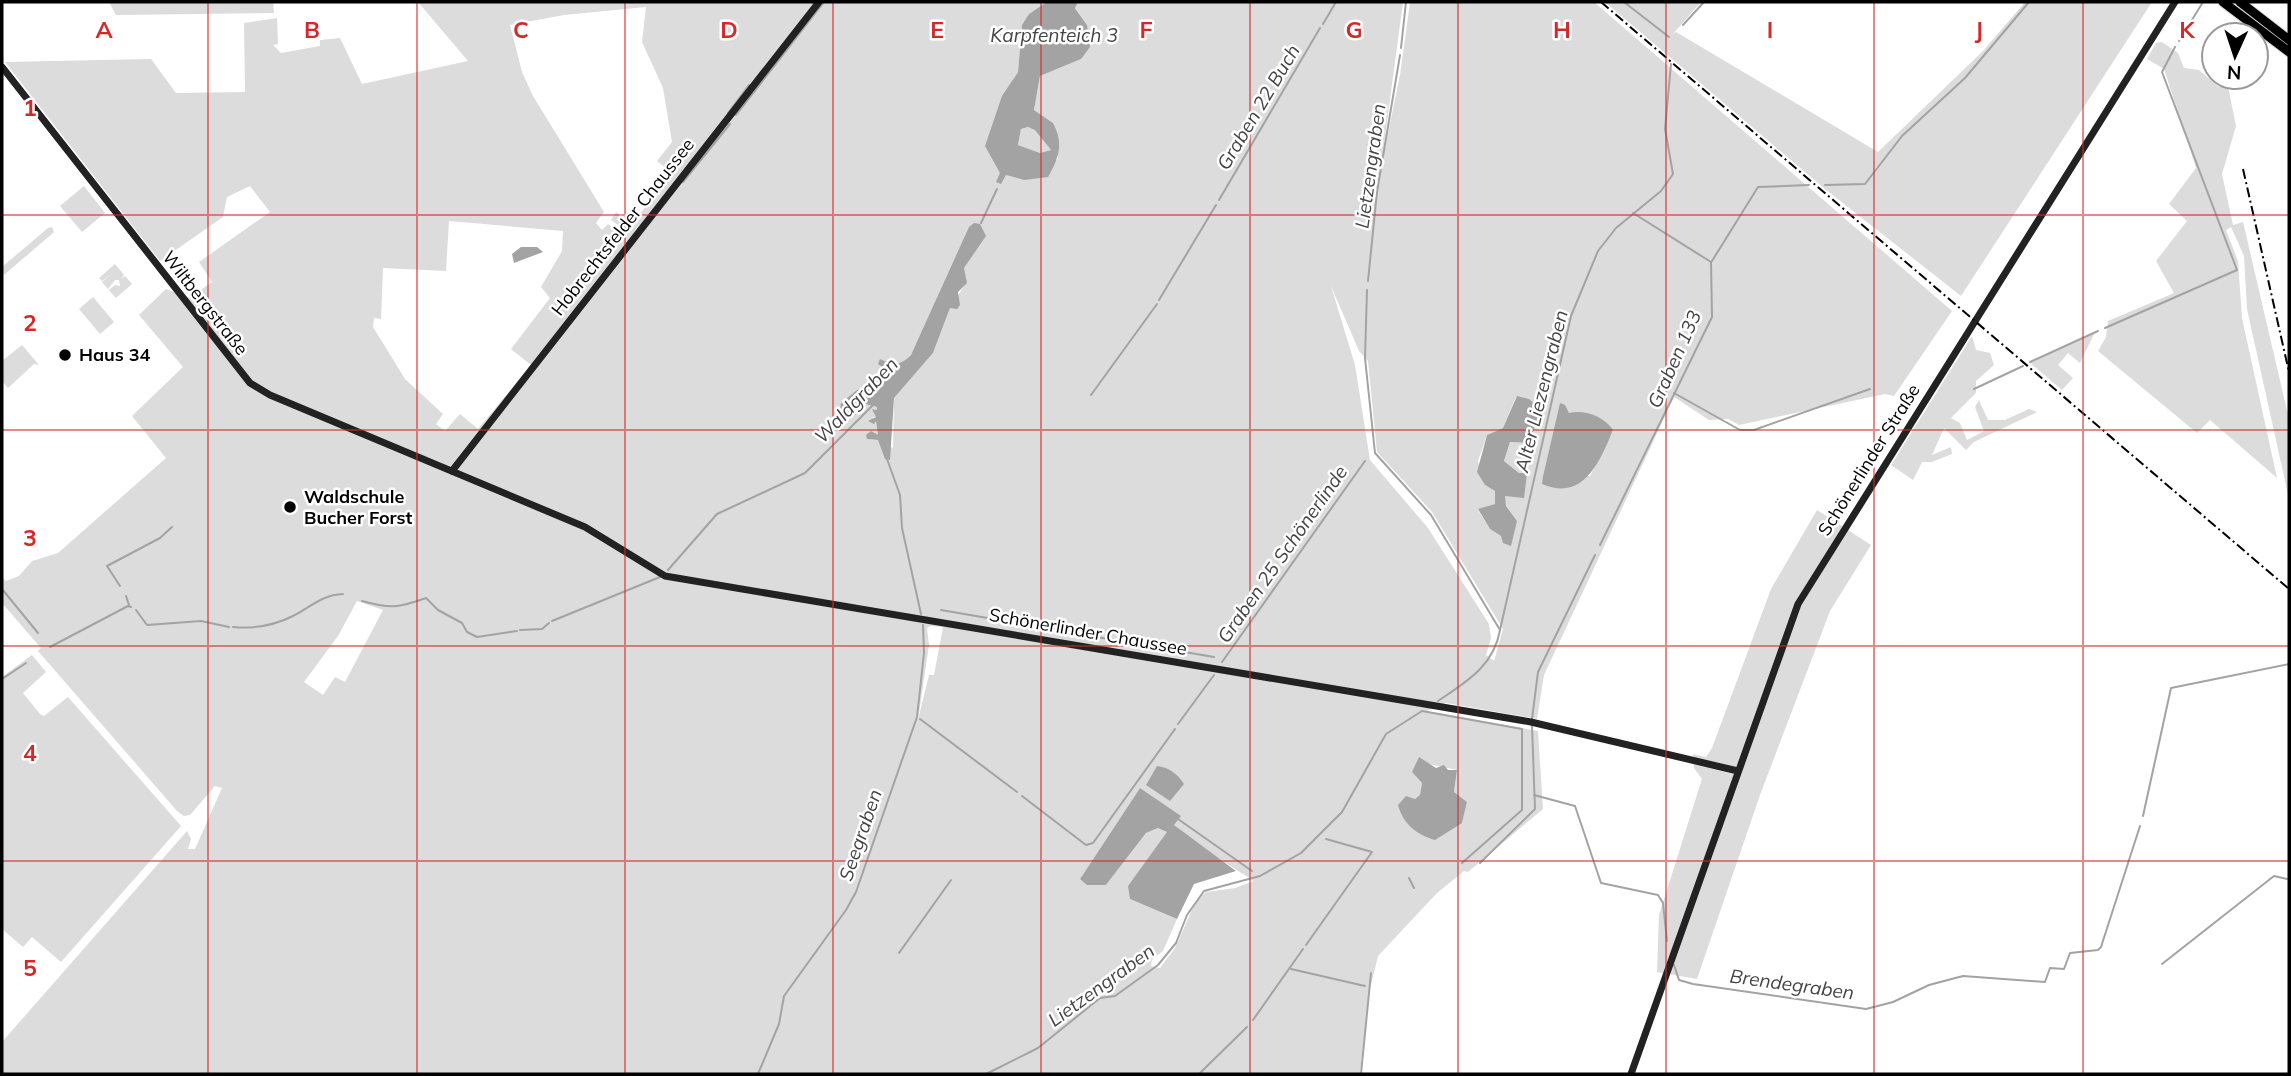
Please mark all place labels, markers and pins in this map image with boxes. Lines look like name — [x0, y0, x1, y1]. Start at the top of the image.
place label: Haus 34 — [79, 343, 151, 366]
marker: Haus 34 — [57, 347, 73, 363]
place label: Waldschule Bucher Forst — [304, 485, 412, 529]
marker: Waldschule Bucher Forst — [282, 499, 298, 515]

